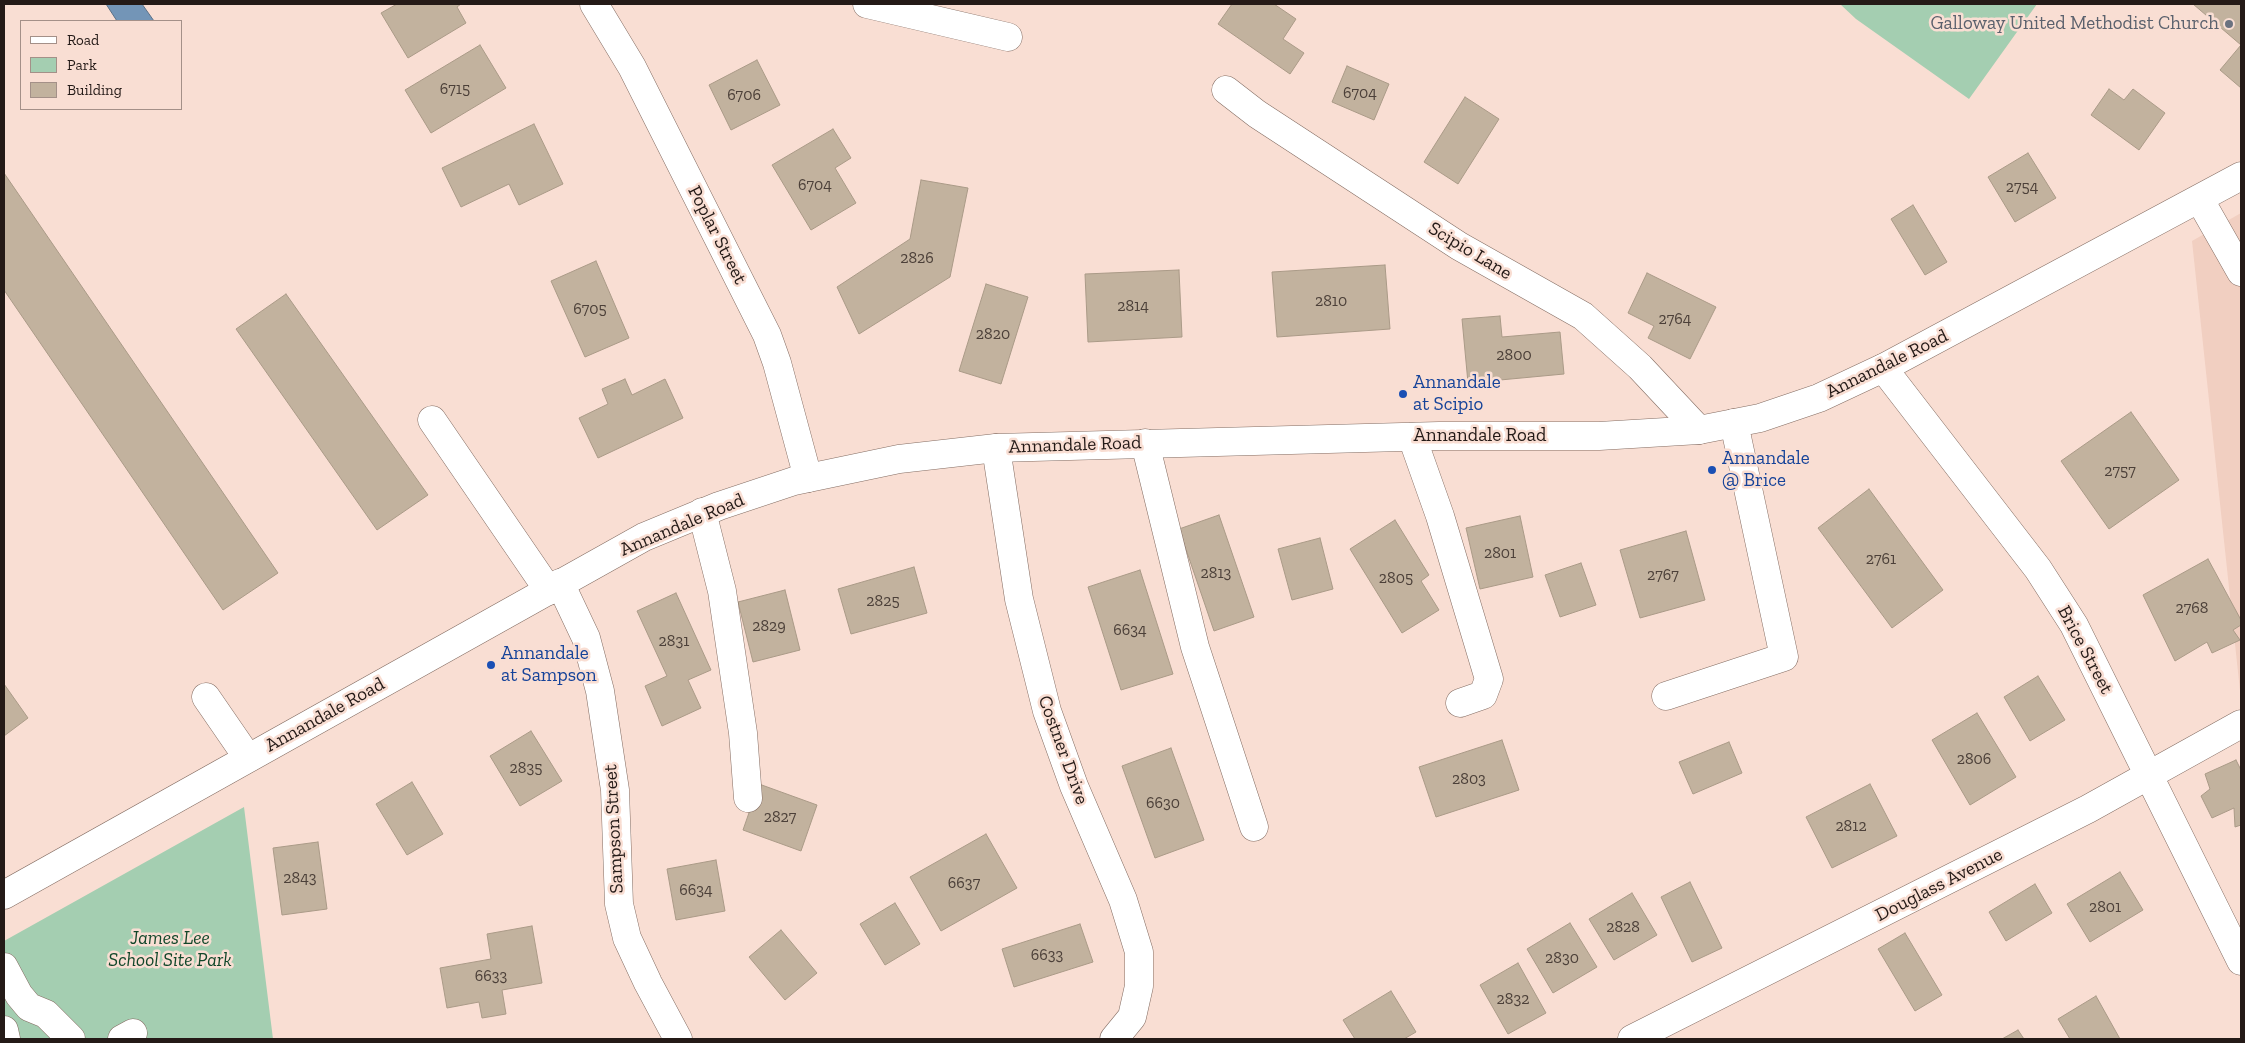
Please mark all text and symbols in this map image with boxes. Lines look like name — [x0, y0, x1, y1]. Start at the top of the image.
place label: Galloway United Methodist Church — [1930, 13, 2219, 35]
marker: Galloway United Methodist Church — [2223, 18, 2235, 30]
legend — [20, 20, 182, 110]
text: Road — [67, 31, 99, 49]
text: Park — [67, 56, 97, 74]
house number: 6715 — [440, 79, 470, 99]
text: Building — [67, 81, 122, 99]
house number: 6704 — [1343, 83, 1377, 103]
house number: 6706 — [727, 85, 761, 105]
house number: 6704 — [798, 175, 832, 195]
house number: 2754 — [2006, 177, 2038, 197]
street label: Poplar Street — [682, 182, 752, 288]
street label: Scipio Lane — [1424, 217, 1516, 285]
house number: 2826 — [900, 248, 934, 268]
house number: 2810 — [1315, 291, 1347, 311]
house number: 2814 — [1117, 296, 1149, 316]
house number: 6705 — [573, 299, 607, 319]
house number: 2764 — [1659, 309, 1691, 329]
house number: 2820 — [976, 324, 1010, 344]
street label: Annandale Road — [1822, 325, 1952, 403]
house number: 2800 — [1496, 345, 1532, 365]
place label: Annandale at Scipio — [1413, 372, 1501, 416]
marker: Annandale at Scipio — [1397, 388, 1409, 400]
street label: Annandale Road — [1414, 425, 1546, 447]
street label: Annandale Road — [1008, 431, 1142, 459]
place label: Annandale @ Brice — [1722, 448, 1810, 492]
house number: 2757 — [2104, 461, 2136, 481]
marker: Annandale @ Brice — [1706, 464, 1718, 476]
street label: Annandale Road — [616, 489, 748, 561]
house number: 2801 — [1484, 543, 1516, 563]
house number: 2761 — [1866, 549, 1896, 569]
house number: 2813 — [1201, 563, 1231, 583]
house number: 2767 — [1647, 565, 1679, 585]
house number: 2805 — [1379, 568, 1413, 588]
house number: 2825 — [866, 591, 900, 611]
house number: 2768 — [2176, 598, 2208, 618]
street label: Brice Street — [2052, 602, 2118, 698]
house number: 2829 — [752, 616, 786, 636]
house number: 6634 — [1113, 620, 1147, 640]
house number: 2831 — [659, 631, 689, 651]
place label: Annandale at Sampson — [501, 643, 597, 687]
marker: Annandale at Sampson — [485, 659, 497, 671]
street label: Annandale Road — [261, 673, 389, 757]
street label: Costner Drive — [1033, 692, 1093, 808]
house number: 2806 — [1957, 749, 1991, 769]
house number: 2835 — [510, 758, 542, 778]
street label: Sampson Street — [599, 764, 629, 894]
house number: 2803 — [1452, 769, 1486, 789]
house number: 6630 — [1146, 793, 1180, 813]
house number: 2827 — [764, 807, 796, 827]
house number: 2812 — [1835, 816, 1867, 836]
street label: Douglass Avenue — [1872, 843, 2006, 927]
house number: 2843 — [283, 868, 317, 888]
house number: 6637 — [948, 873, 980, 893]
house number: 6634 — [679, 880, 713, 900]
house number: 2801 — [2089, 897, 2121, 917]
house number: 2828 — [1606, 917, 1640, 937]
park label: James Lee School Site Park — [108, 928, 232, 972]
house number: 6633 — [1031, 945, 1063, 965]
house number: 2830 — [1545, 948, 1579, 968]
house number: 6633 — [475, 966, 507, 986]
house number: 2832 — [1497, 989, 1529, 1009]

